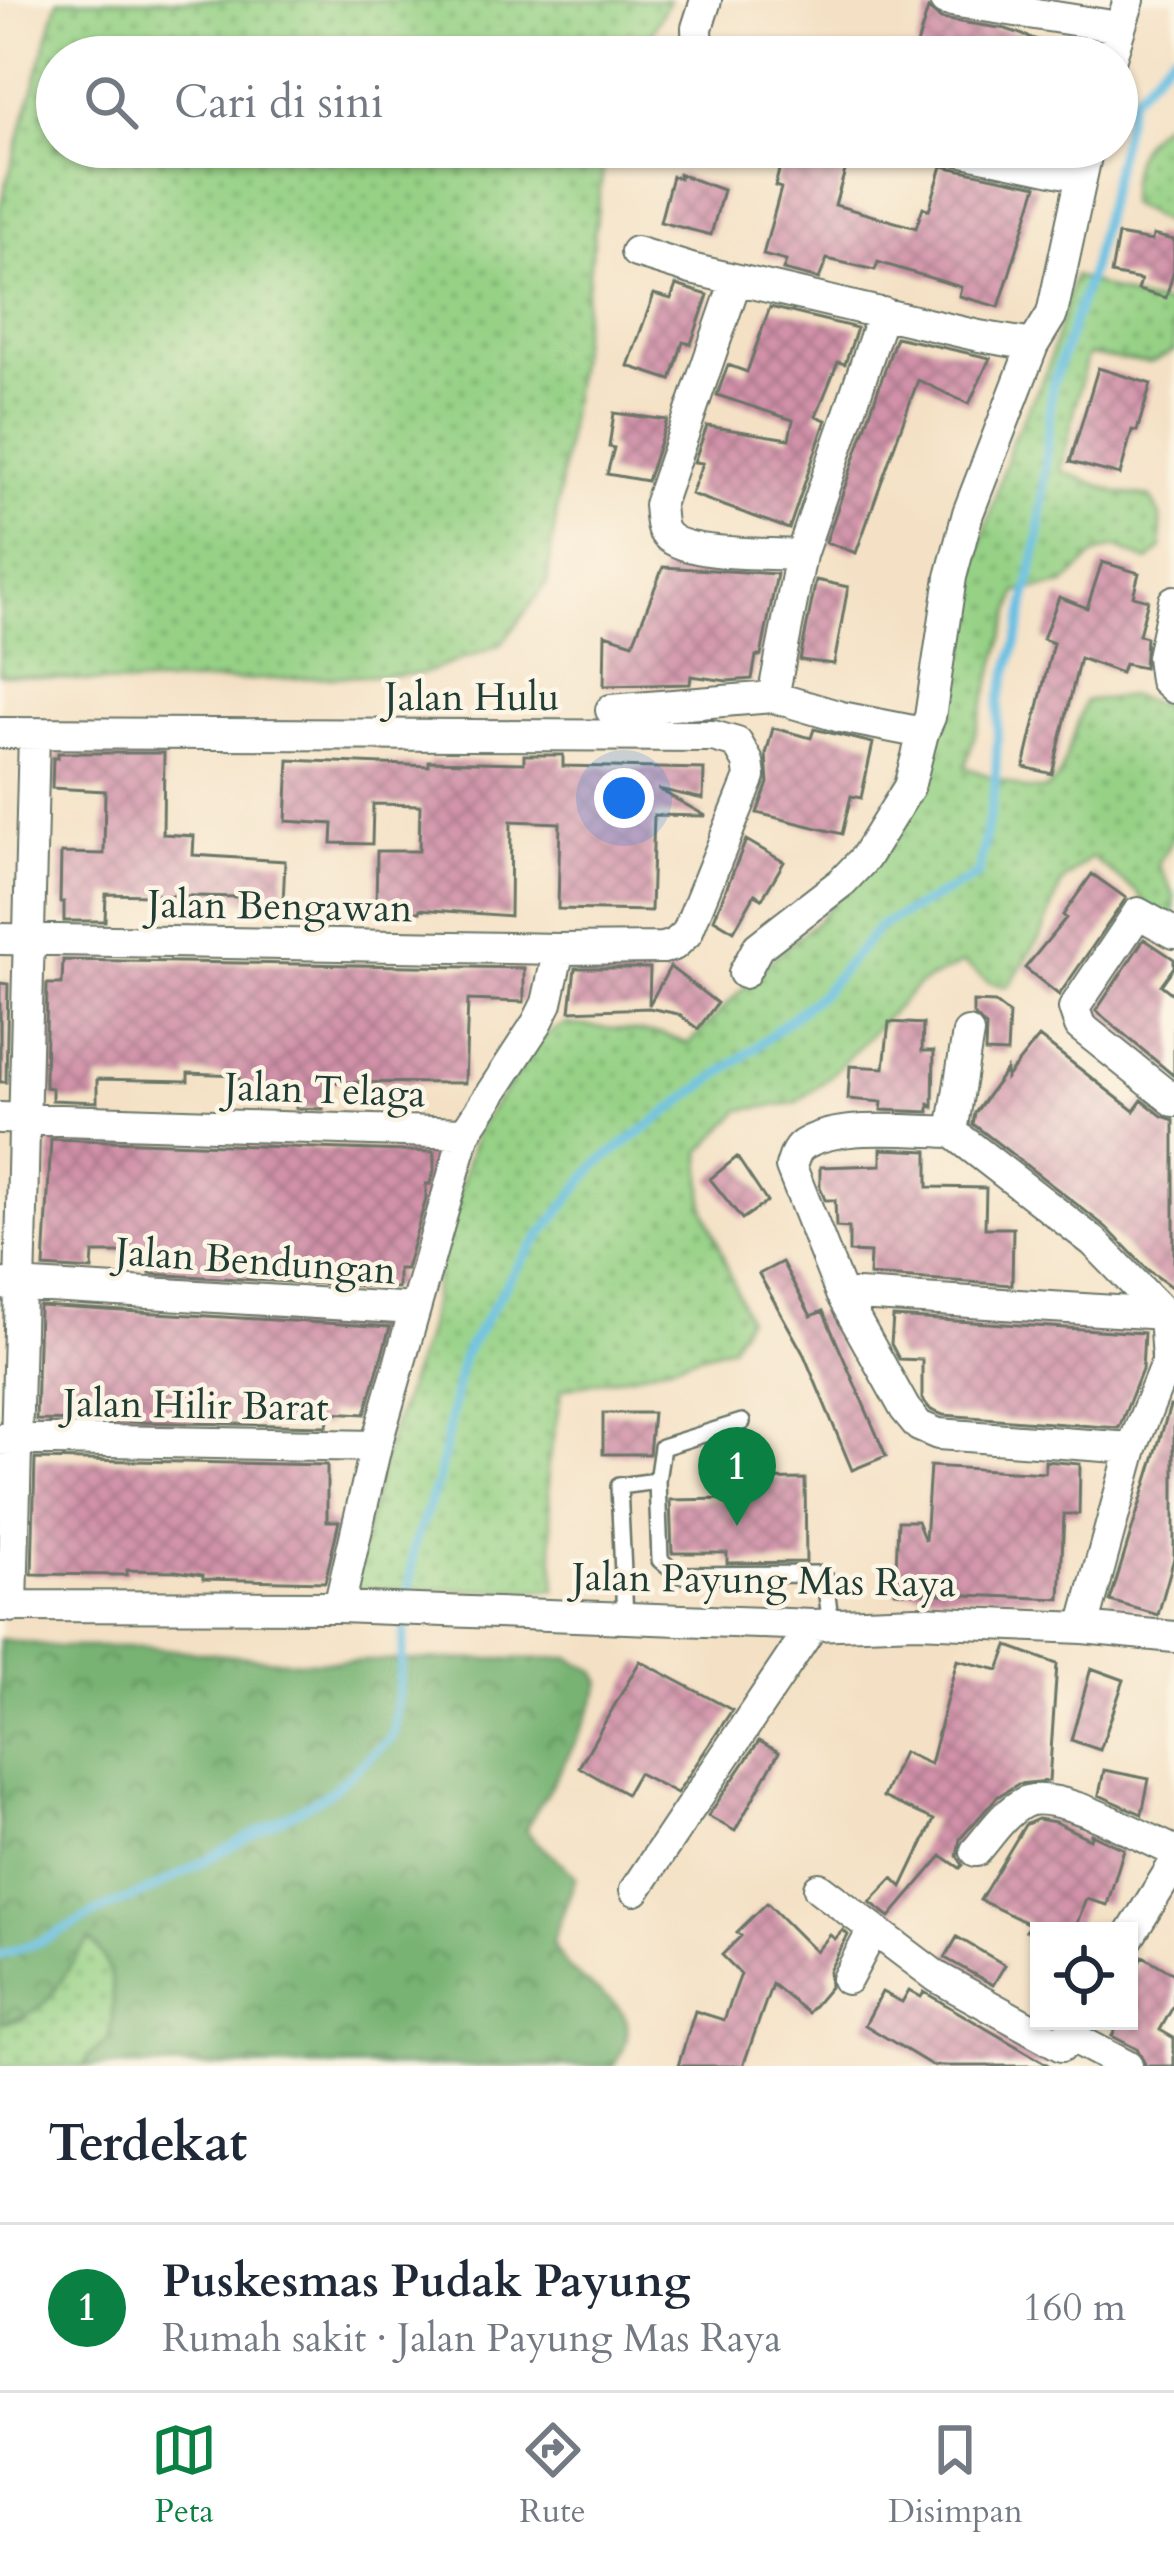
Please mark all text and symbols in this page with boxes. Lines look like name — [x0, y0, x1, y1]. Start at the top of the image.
search box — [36, 36, 1138, 168]
icon: search — [78, 69, 144, 135]
text: Cari di sini — [174, 72, 384, 133]
street label: Jalan Hulu — [380, 671, 559, 724]
your location — [594, 768, 654, 828]
street label: Jalan Bengawan — [142, 878, 413, 935]
street label: Jalan Telaga — [218, 1060, 427, 1121]
street label: Jalan Bendungan — [109, 1225, 398, 1298]
street label: Jalan Hilir Barat — [58, 1377, 329, 1434]
pin: 1 — [698, 1427, 776, 1526]
street label: Jalan Payung Mas Raya — [566, 1551, 957, 1610]
map controls — [1030, 1922, 1138, 2030]
button: locate — [1030, 1922, 1138, 2030]
text: Terdekat — [48, 2109, 247, 2179]
text: Puskesmas Pudak Payung — [162, 2251, 690, 2312]
text: 1 — [77, 2281, 97, 2334]
text: 160 m — [1023, 2281, 1126, 2334]
text: Rumah sakit · Jalan Payung Mas Raya — [162, 2312, 781, 2365]
tab: Peta — [151, 2417, 217, 2534]
tab: Rute — [519, 2417, 586, 2534]
tab: Disimpan — [888, 2417, 1023, 2534]

